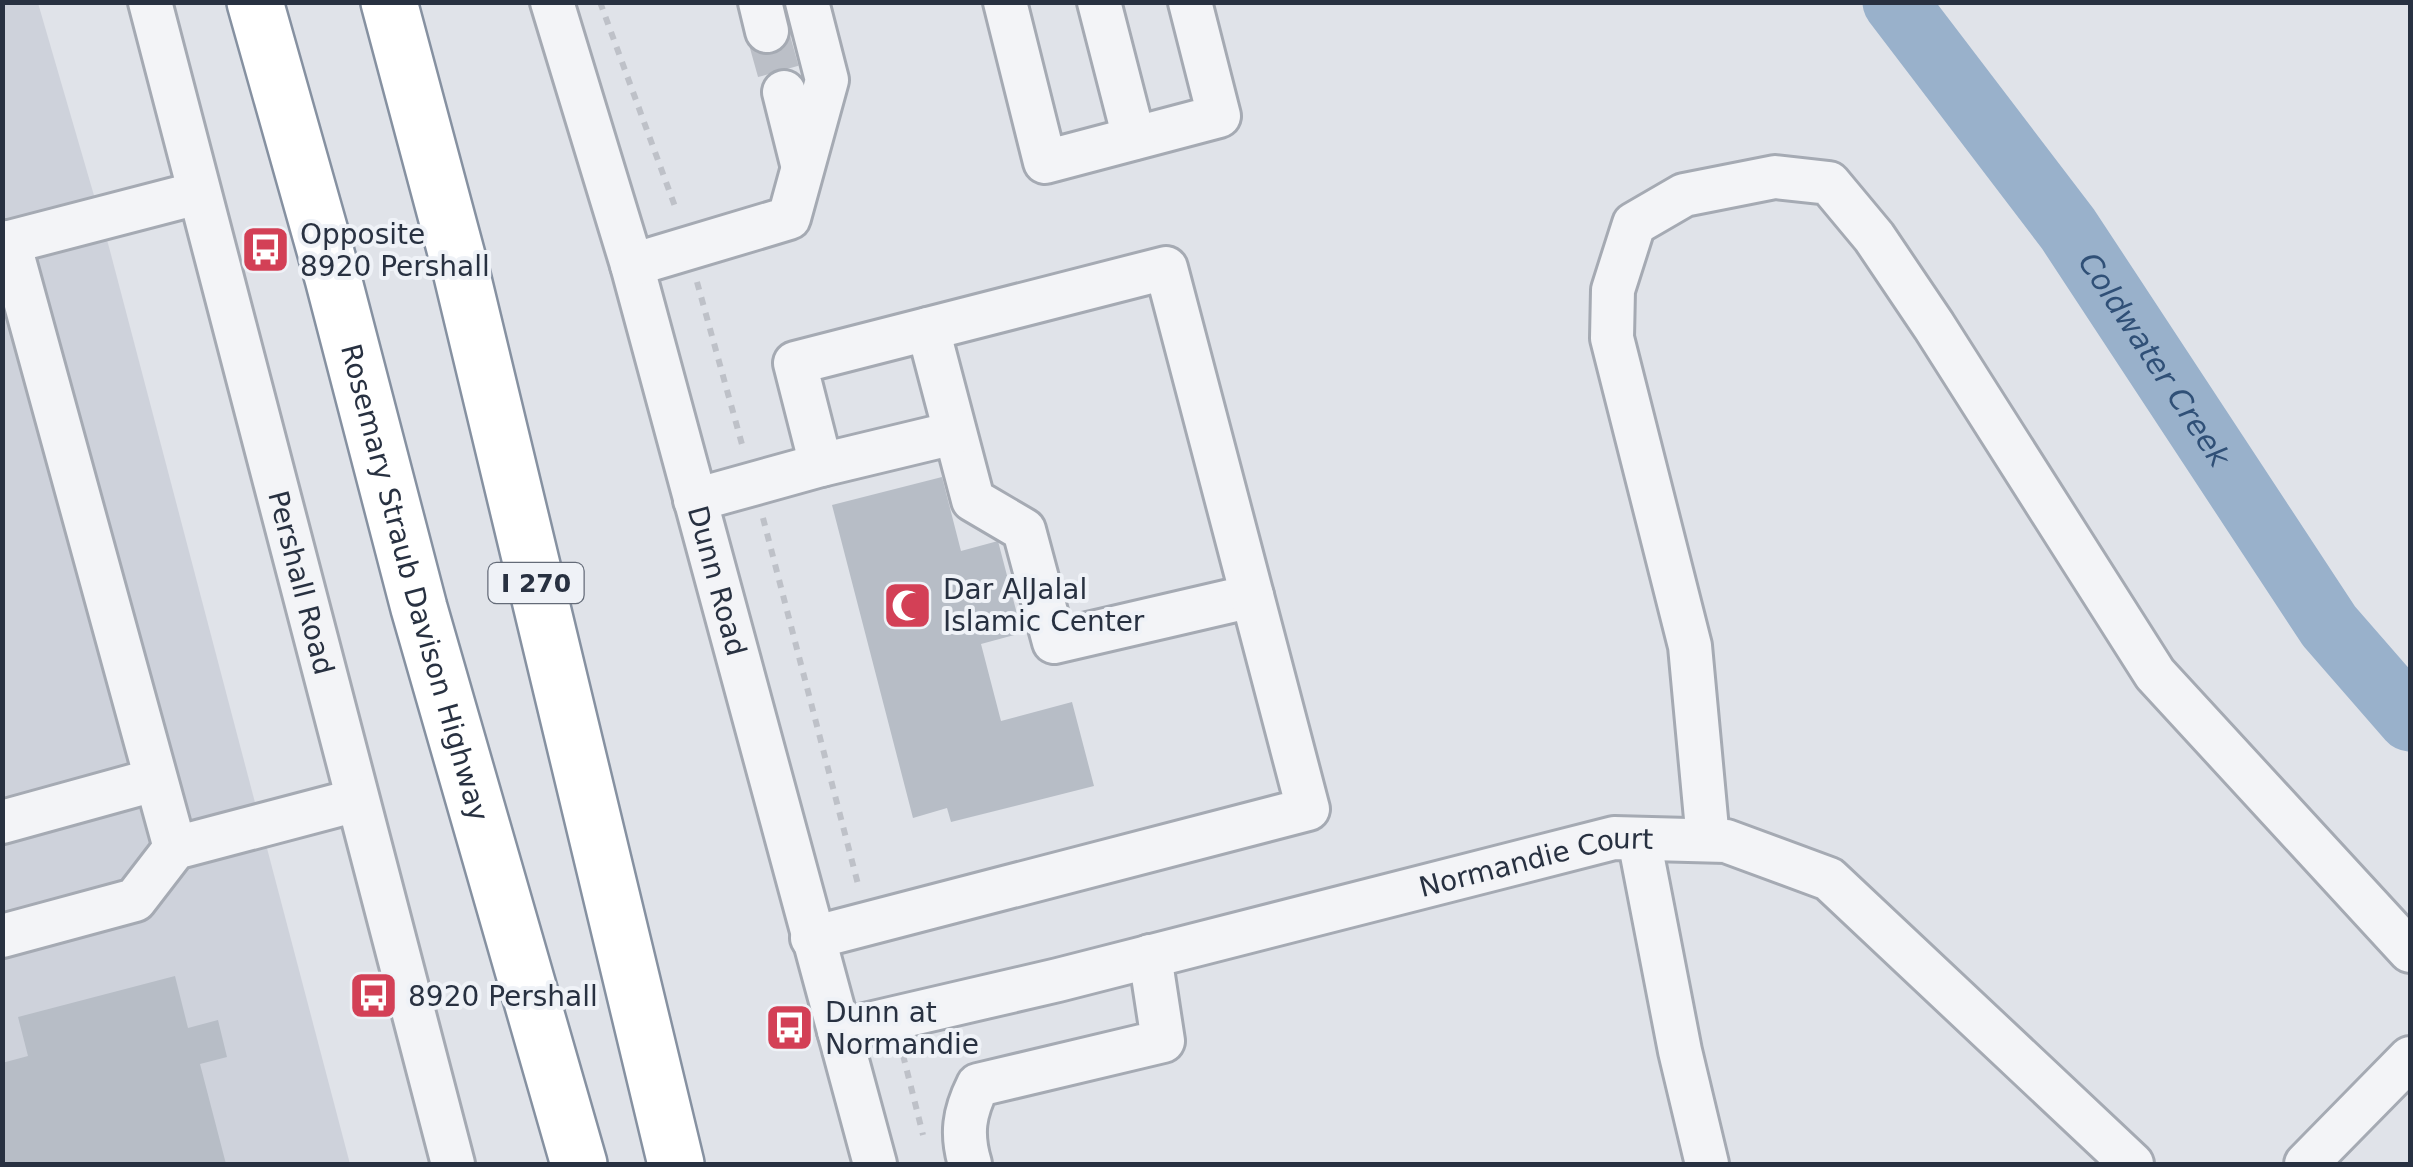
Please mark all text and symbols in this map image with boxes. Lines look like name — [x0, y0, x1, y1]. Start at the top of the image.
place label: Opposite 8920 Pershall — [300, 218, 490, 283]
bus stop icon: Opposite 8920 Pershall — [239, 224, 291, 276]
water label: Coldwater Creek — [2071, 246, 2238, 475]
street label: Rosemary Straub Davison Highway — [334, 340, 495, 825]
street label: Pershall Road — [261, 487, 341, 678]
street label: Dunn Road — [681, 502, 753, 660]
road number: I 270 — [488, 563, 584, 603]
place label: Dar AlJalal Islamic Center — [943, 573, 1145, 638]
mosque icon: Dar AlJalal Islamic Center — [882, 579, 934, 631]
street label: Normandie Court — [1416, 822, 1654, 904]
bus stop icon: 8920 Pershall — [347, 970, 399, 1022]
place label: 8920 Pershall — [408, 980, 598, 1013]
place label: Dunn at Normandie — [825, 996, 979, 1061]
bus stop icon: Dunn at Normandie — [764, 1002, 816, 1054]

